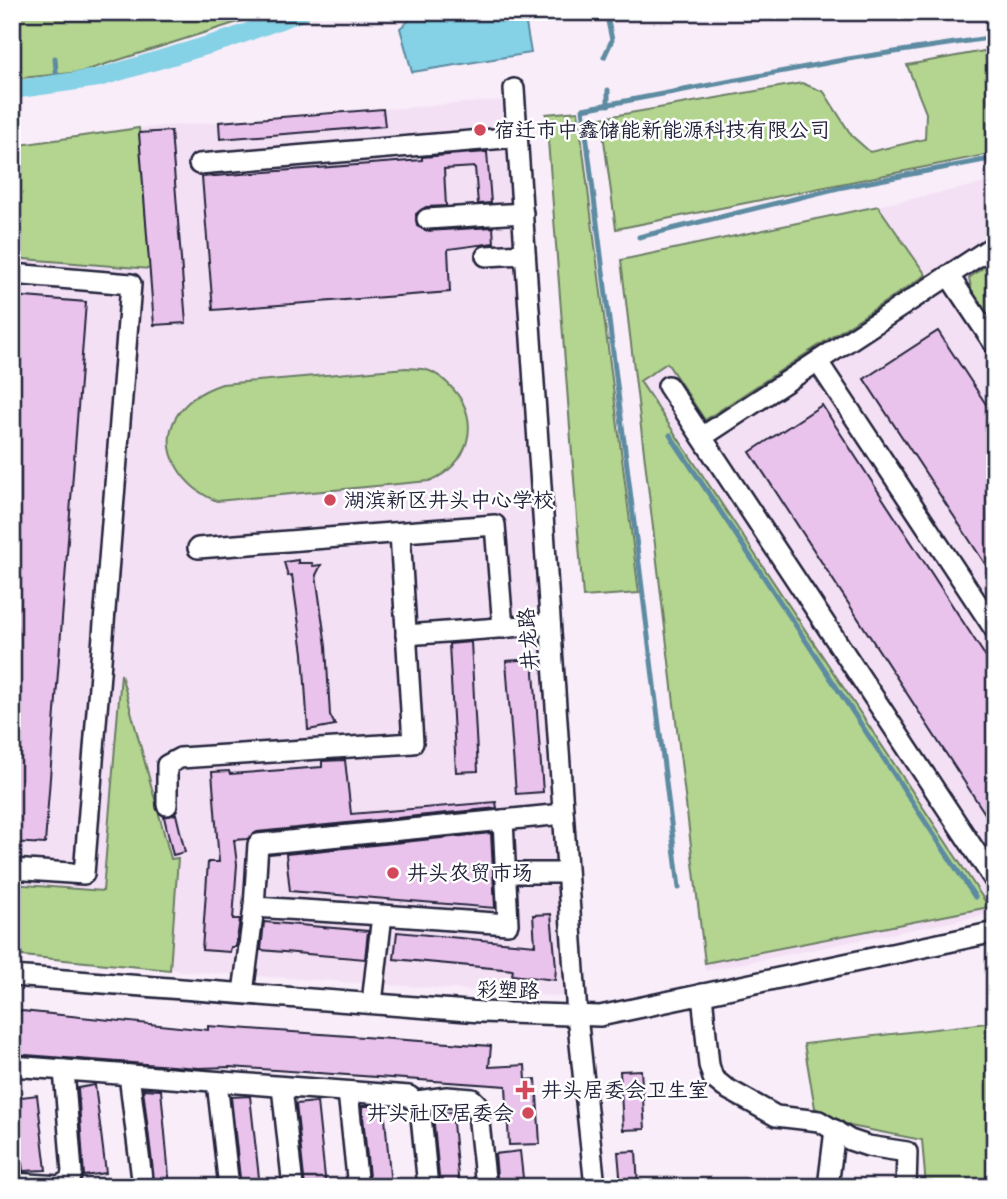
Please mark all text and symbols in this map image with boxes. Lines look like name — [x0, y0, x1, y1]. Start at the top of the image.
place label: 宿迁市中鑫储能新能源科技有限公司 — [494, 111, 830, 149]
marker: 宿迁市中鑫储能新能源科技有限公司 — [472, 122, 488, 138]
place label: 湖滨新区井头中心学校 — [344, 481, 554, 519]
marker: 湖滨新区井头中心学校 — [322, 492, 338, 508]
street label: 井龙路 — [507, 606, 549, 672]
place label: 井头农贸市场 — [407, 854, 533, 892]
marker: 井头农贸市场 — [385, 865, 401, 881]
street label: 彩塑路 — [476, 970, 540, 1010]
place label: 井头居委会卫生室 — [541, 1071, 709, 1109]
marker: 井头居委会卫生室 — [515, 1080, 535, 1100]
place label: 井头社区居委会 — [367, 1094, 514, 1132]
marker: 井头社区居委会 — [520, 1105, 536, 1121]

